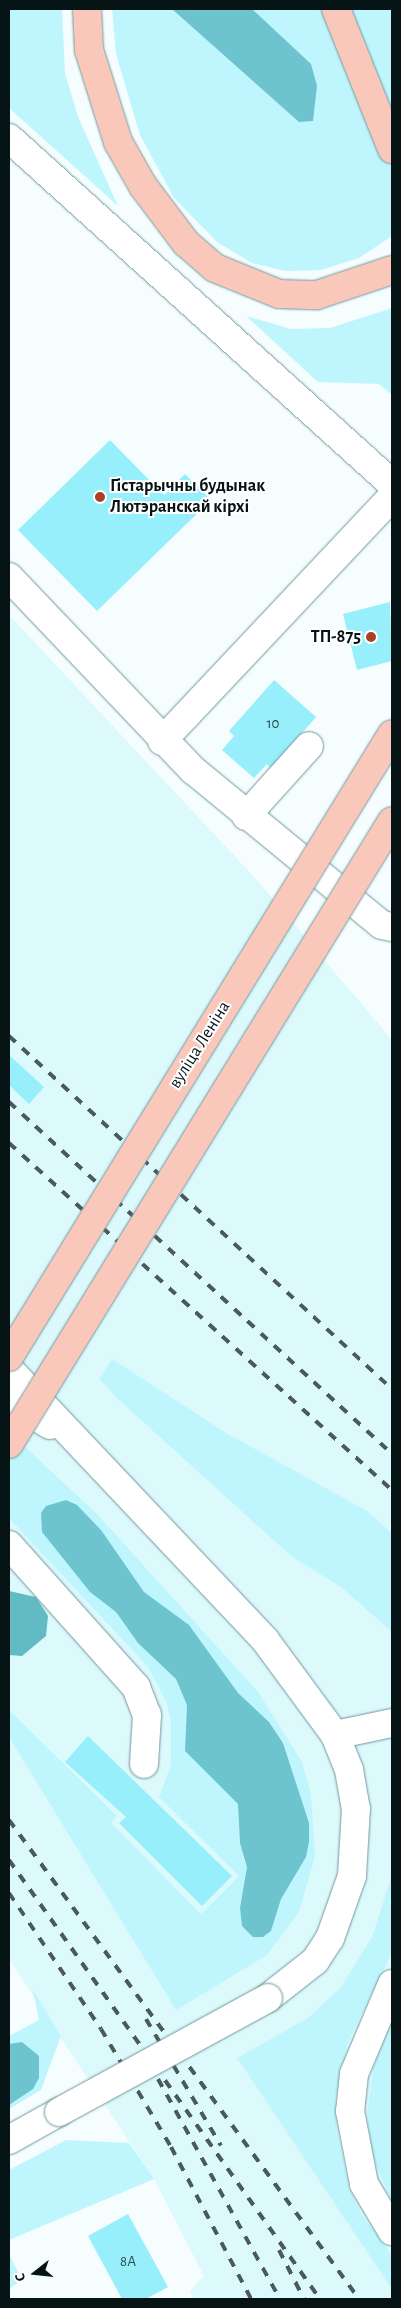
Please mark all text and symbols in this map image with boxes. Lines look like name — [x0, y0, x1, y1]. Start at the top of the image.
place label: Гістарычны будынак Лютэранскай кірхі — [110, 476, 265, 518]
marker: Гістарычны будынак Лютэранскай кірхі — [94, 491, 106, 503]
place label: ТП-875 — [311, 626, 361, 648]
marker: ТП-875 — [365, 631, 377, 643]
house number: 10 — [266, 715, 280, 733]
street label: вуліца Леніна — [165, 997, 235, 1093]
north arrow — [10, 2248, 60, 2298]
house number: 8А — [120, 2253, 136, 2271]
text: С — [13, 2271, 28, 2283]

